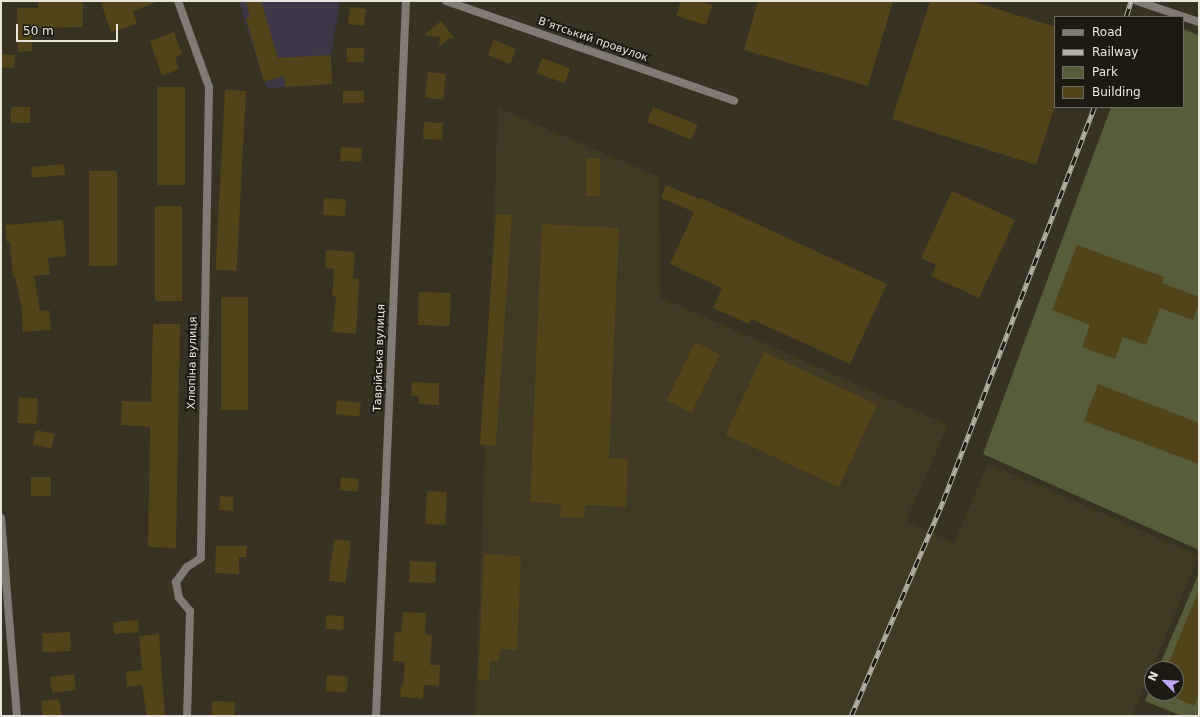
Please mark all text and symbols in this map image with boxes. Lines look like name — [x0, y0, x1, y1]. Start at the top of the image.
street label: В’ятський провулок — [536, 15, 650, 65]
scale bar — [18, 16, 120, 42]
legend — [1054, 16, 1184, 108]
text: 50 m — [23, 24, 54, 38]
text: Road — [1092, 25, 1122, 39]
text: Railway — [1092, 45, 1138, 59]
text: Park — [1092, 65, 1118, 79]
text: Building — [1092, 85, 1141, 99]
street label: Таврійська вулиця — [372, 304, 388, 412]
street label: Хлюпіна вулиця — [186, 317, 200, 409]
north arrow — [1144, 661, 1184, 701]
text: N — [1146, 669, 1161, 683]

